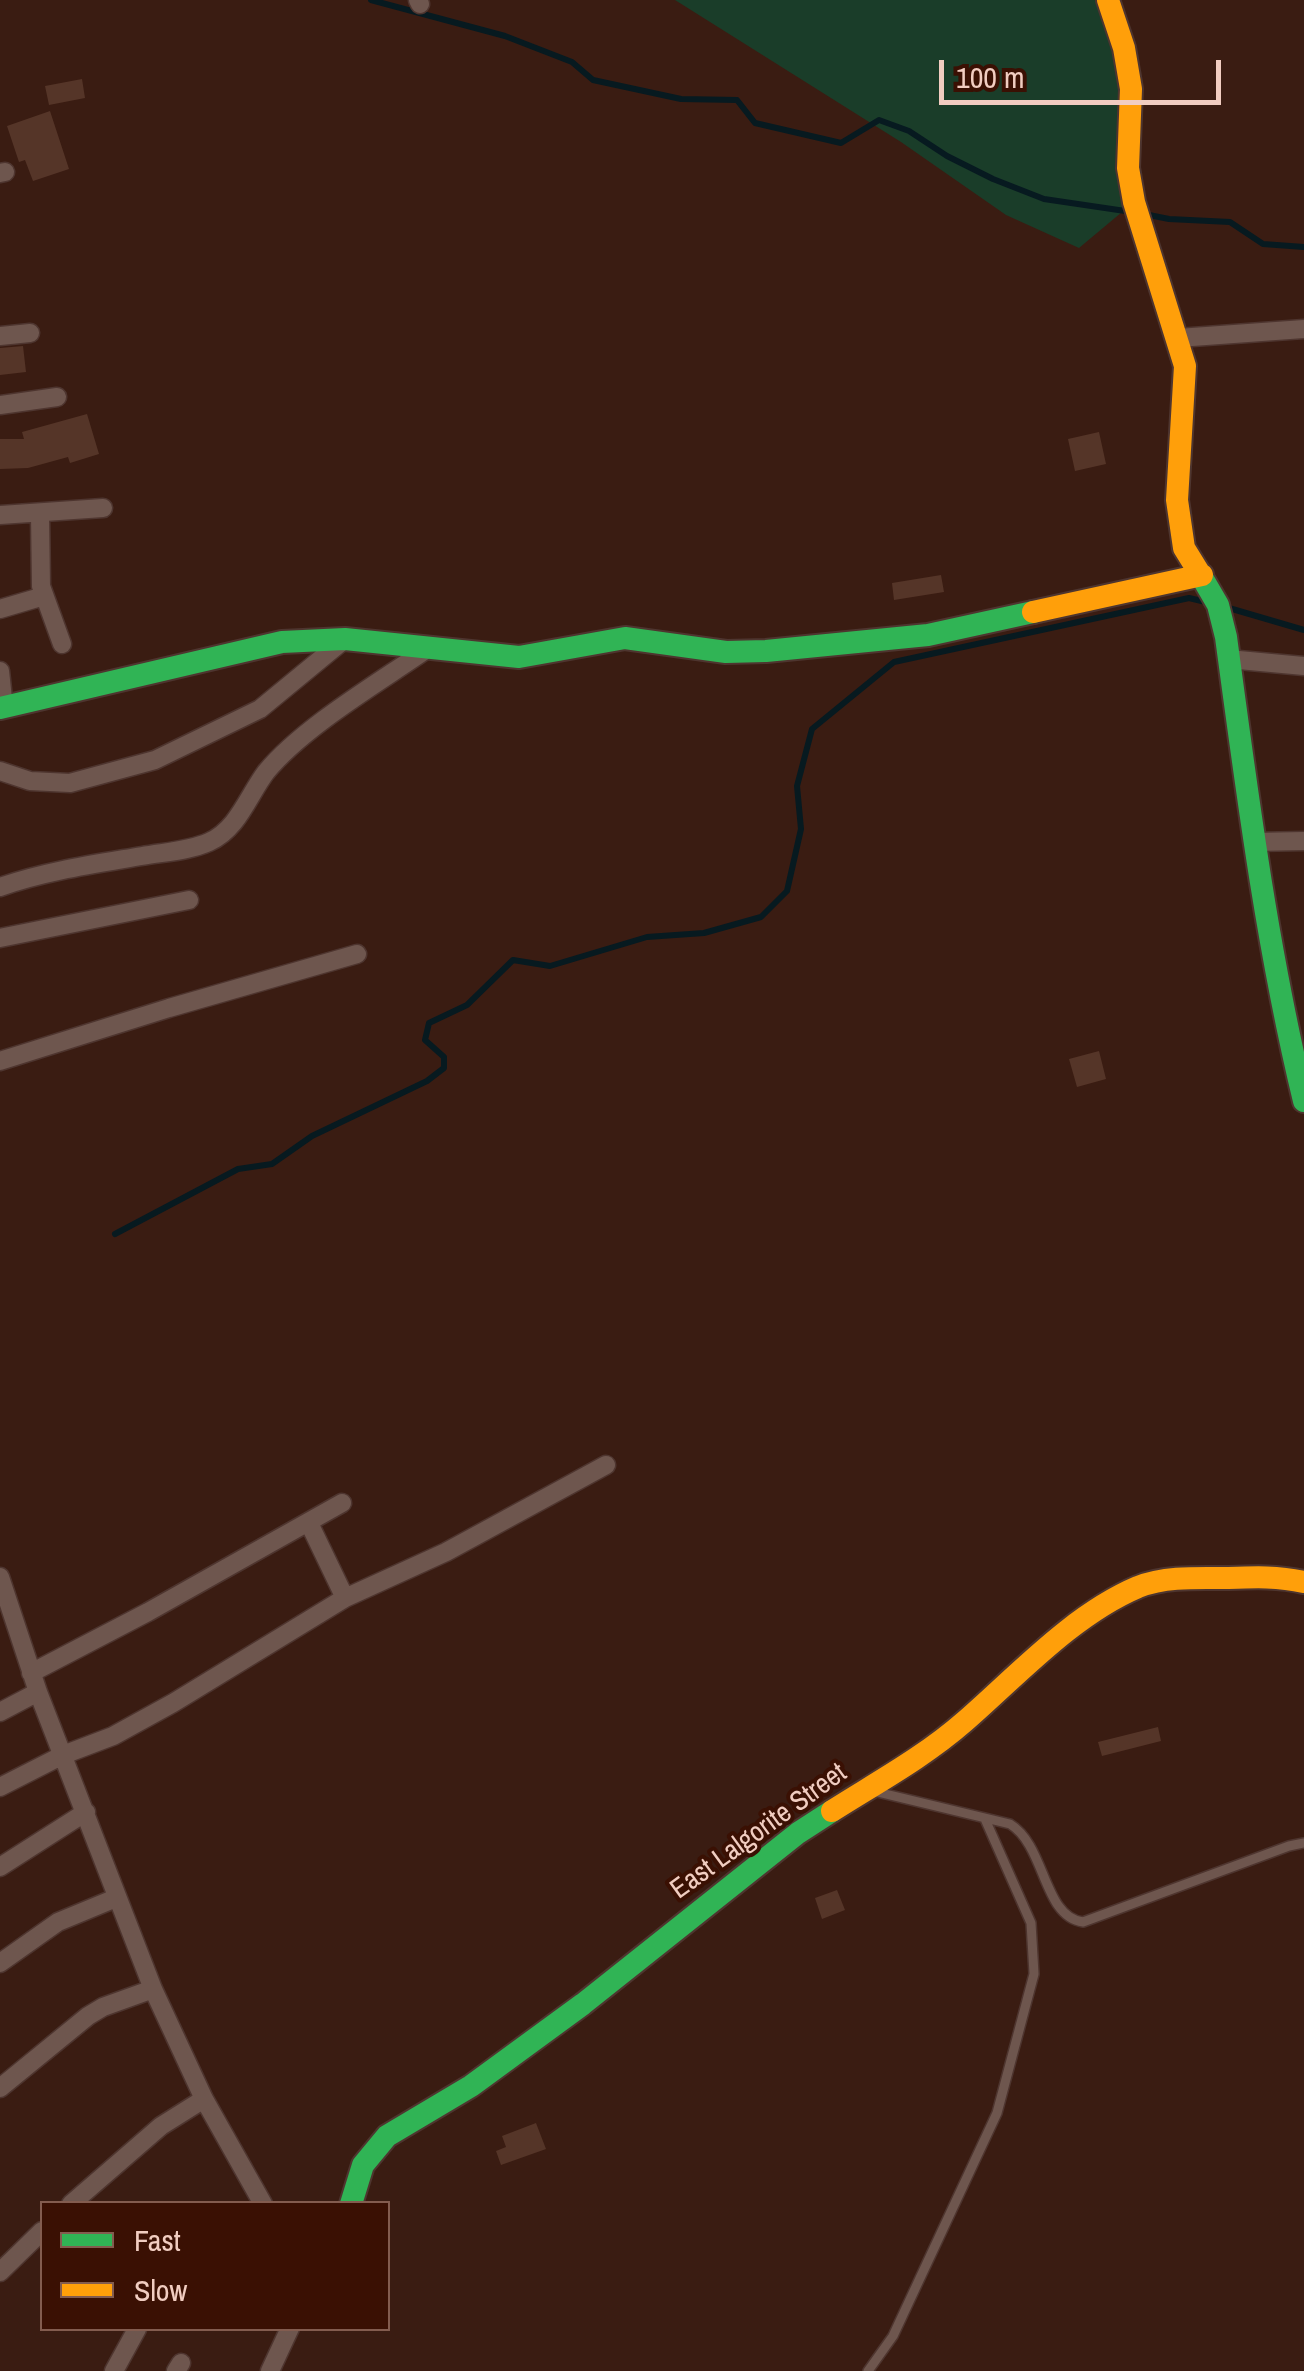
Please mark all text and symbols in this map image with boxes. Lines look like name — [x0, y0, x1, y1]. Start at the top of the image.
scale bar — [944, 40, 1226, 102]
text: 100 m — [956, 57, 1024, 97]
street label: East Lalgorite Street — [664, 1757, 854, 1907]
legend — [40, 2201, 390, 2331]
text: Fast — [134, 2220, 181, 2260]
text: Slow — [134, 2270, 187, 2310]

